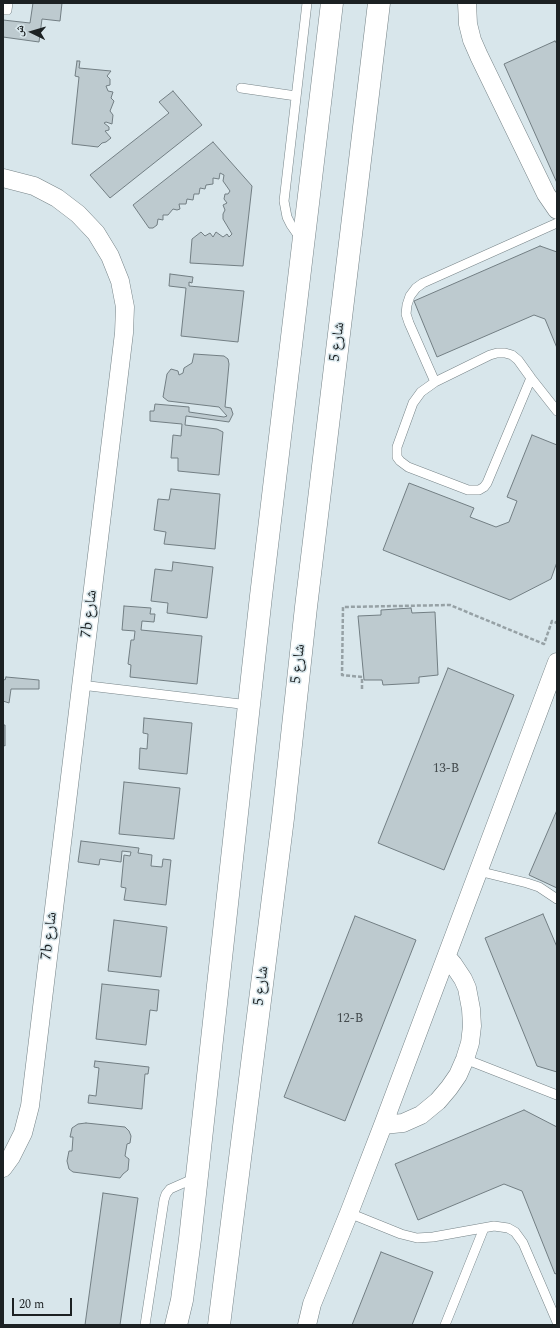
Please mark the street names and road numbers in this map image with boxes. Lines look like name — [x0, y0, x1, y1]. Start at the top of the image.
street label: شارع 5 — [327, 321, 349, 363]
street label: 7b شارع — [78, 589, 102, 639]
street label: شارع 5 — [288, 643, 310, 685]
street label: 7b شارع — [38, 911, 62, 961]
street label: شارع 5 — [251, 965, 273, 1007]

